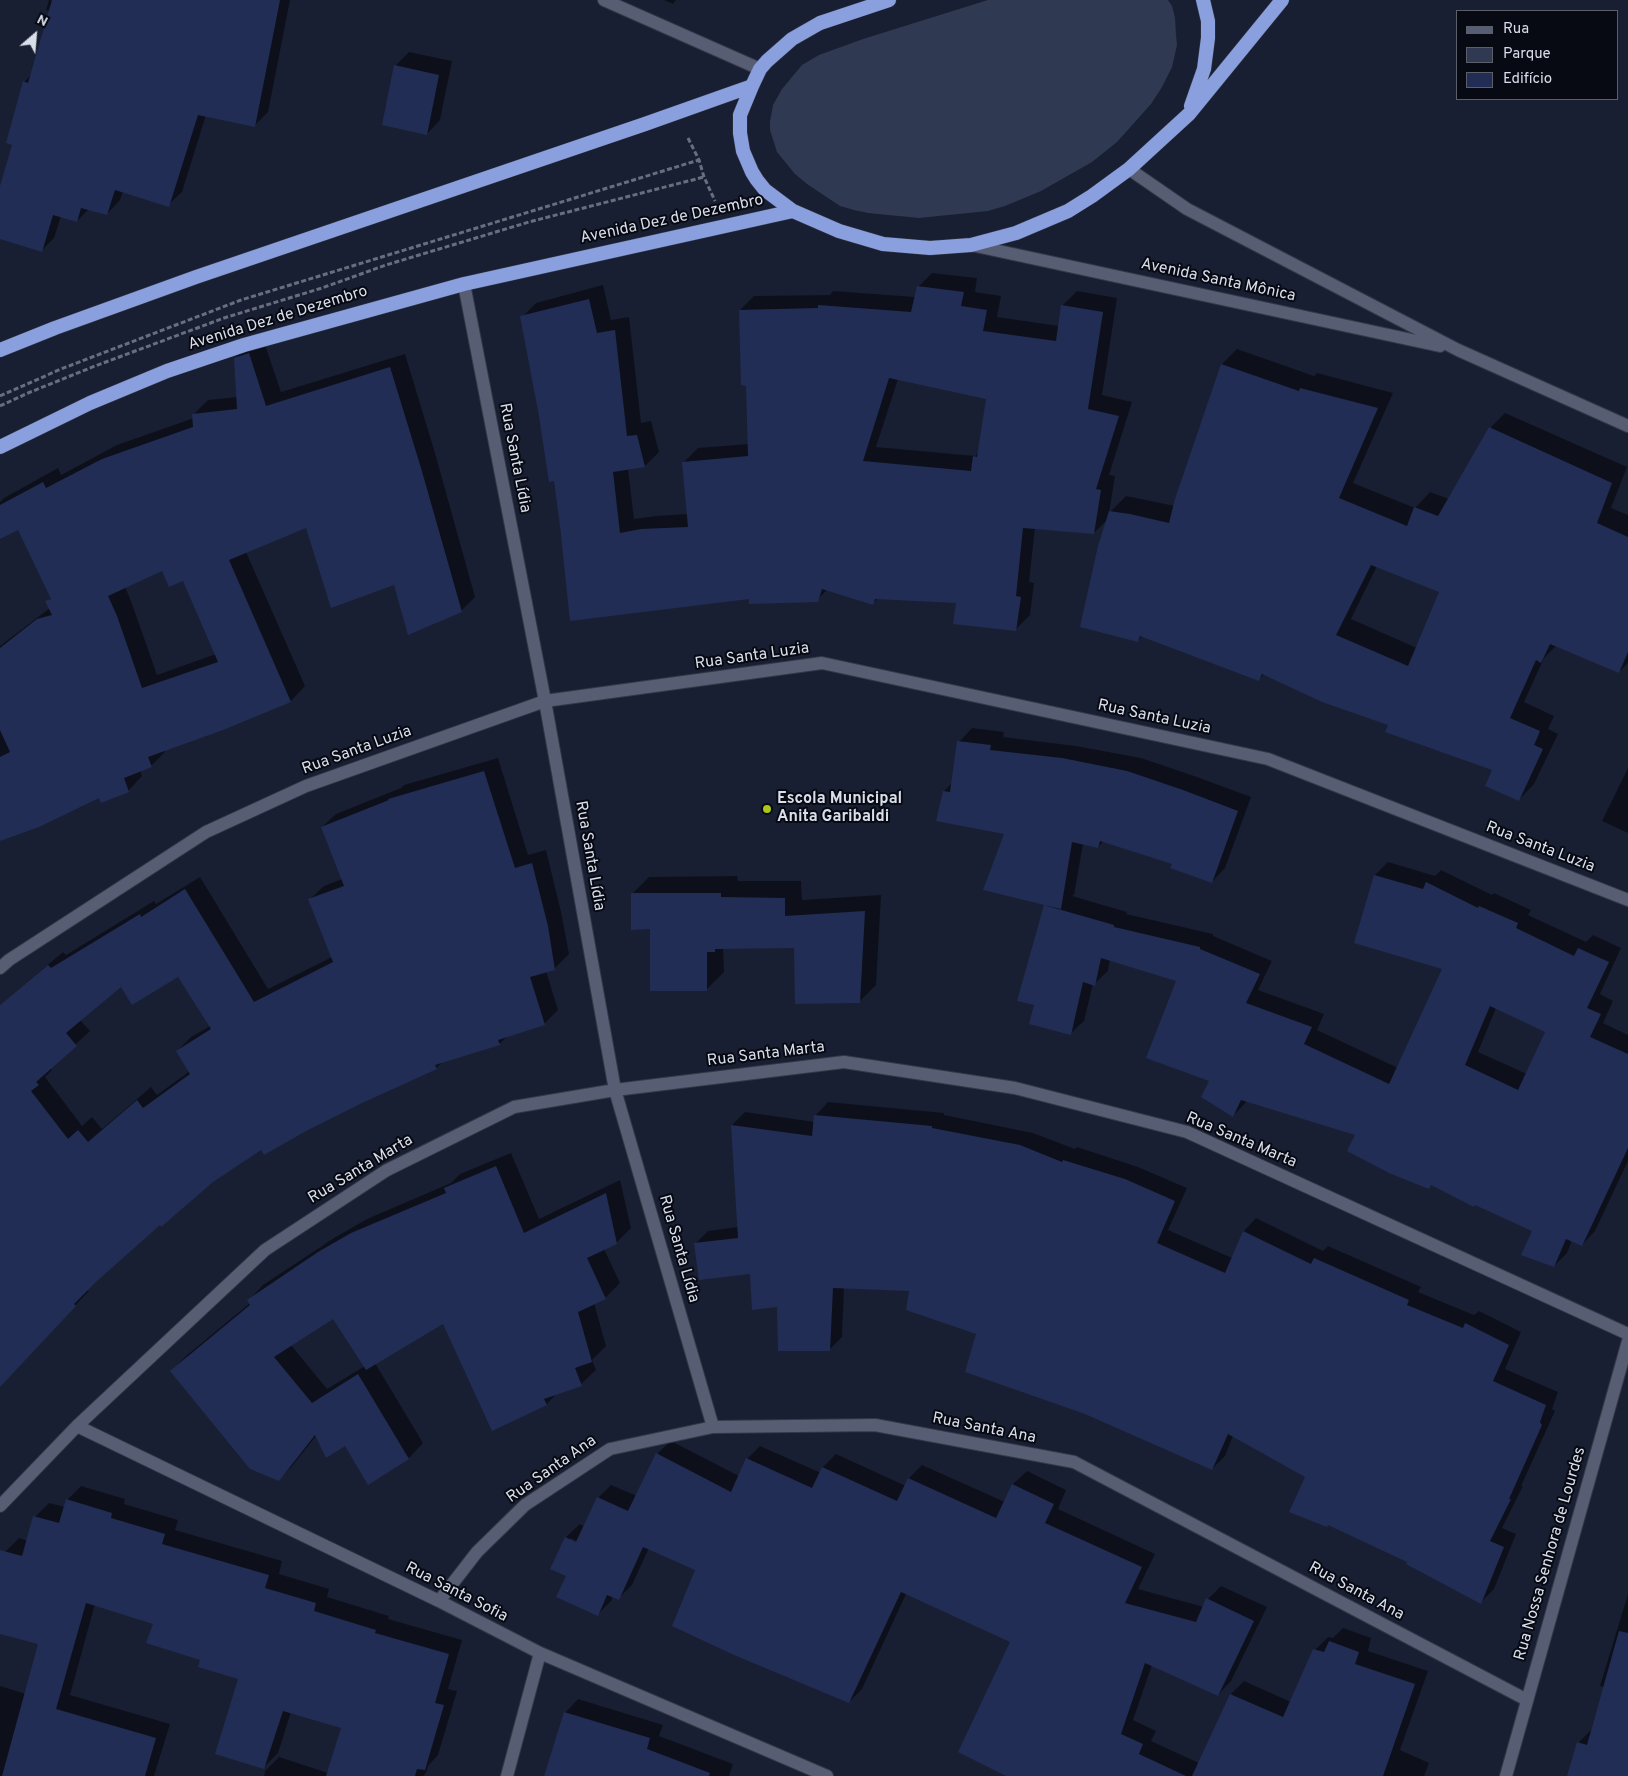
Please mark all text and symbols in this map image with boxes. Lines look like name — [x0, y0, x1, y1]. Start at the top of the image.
north arrow — [10, 10, 60, 60]
legend — [1456, 10, 1618, 100]
text: N — [34, 11, 50, 31]
text: Rua — [1503, 20, 1529, 39]
text: Parque — [1503, 45, 1551, 64]
text: Edifício — [1503, 70, 1552, 89]
street label: Avenida Dez de Dezembro — [579, 191, 765, 249]
street label: Avenida Santa Mônica — [1139, 255, 1297, 307]
street label: Avenida Dez de Dezembro — [186, 283, 370, 355]
street label: Rua Santa Lídia — [494, 402, 534, 514]
street label: Rua Santa Luzia — [694, 639, 810, 675]
street label: Rua Santa Luzia — [1096, 697, 1212, 739]
street label: Rua Santa Luzia — [300, 722, 414, 780]
place label: Escola Municipal Anita Garibaldi — [777, 790, 902, 828]
street label: Rua Santa Lídia — [570, 800, 608, 912]
marker: Escola Municipal Anita Garibaldi — [761, 803, 773, 815]
street label: Rua Santa Luzia — [1483, 818, 1597, 878]
street label: Rua Santa Marta — [706, 1038, 826, 1072]
street label: Rua Santa Marta — [1183, 1109, 1299, 1173]
street label: Rua Santa Marta — [305, 1131, 417, 1209]
street label: Rua Santa Lídia — [653, 1193, 703, 1305]
street label: Rua Santa Ana — [931, 1410, 1037, 1448]
street label: Rua Santa Ana — [503, 1432, 601, 1508]
street label: Rua Nossa Senhora de Lourdes — [1511, 1445, 1591, 1663]
street label: Rua Santa Sofia — [401, 1559, 511, 1627]
street label: Rua Santa Ana — [1305, 1559, 1407, 1625]

